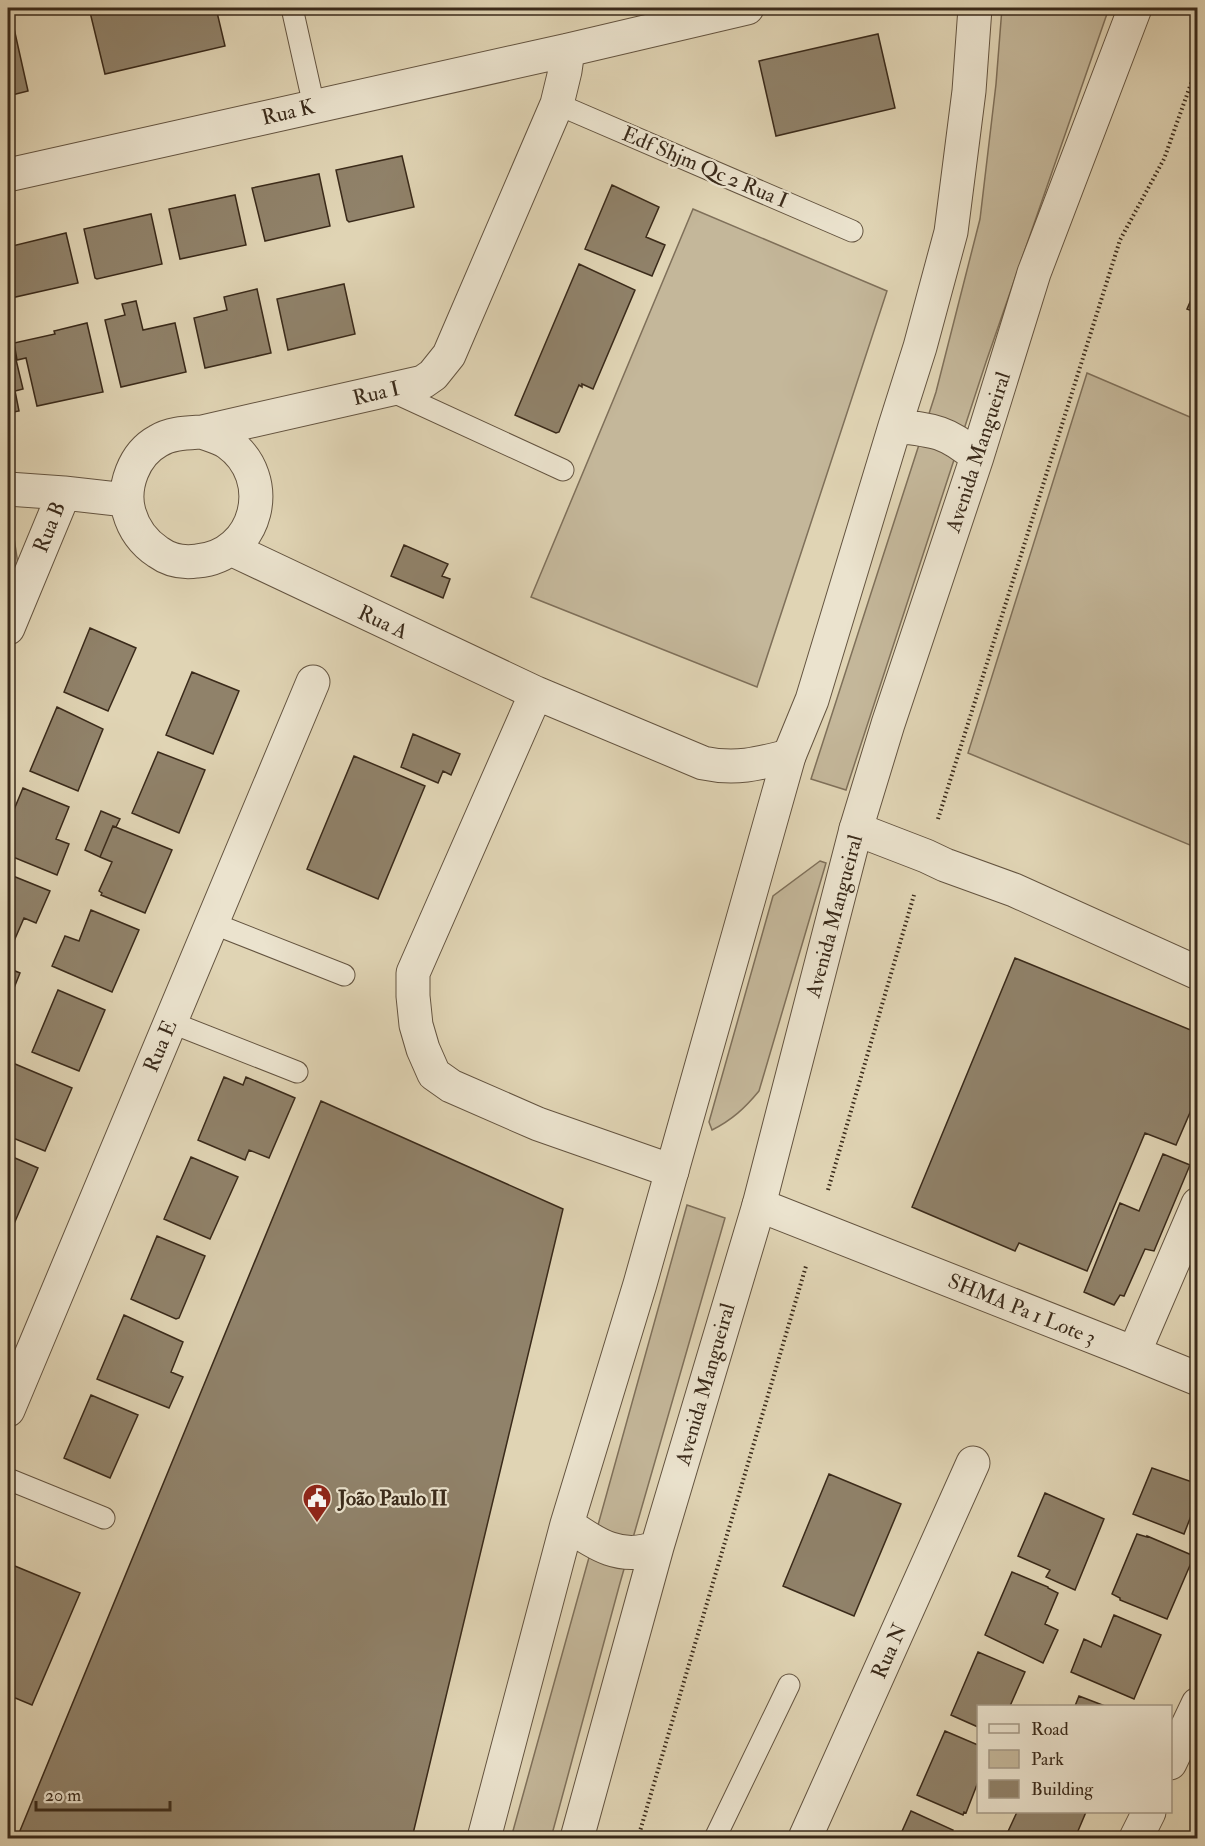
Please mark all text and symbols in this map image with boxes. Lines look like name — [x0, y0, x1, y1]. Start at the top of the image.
street label: Rua K — [259, 93, 317, 132]
street label: Edf Shjm Qc 2 Rua I — [618, 120, 792, 215]
street label: Avenida Mangueiral — [939, 368, 1017, 537]
street label: Rua I — [350, 375, 402, 412]
street label: Rua B — [27, 498, 72, 557]
street label: Rua A — [353, 599, 412, 646]
street label: Avenida Mangueiral — [800, 831, 869, 1001]
street label: Rua E — [138, 1016, 183, 1076]
street label: SHMA Pa 1 Lote 3 — [944, 1268, 1100, 1351]
street label: Avenida Mangueiral — [669, 1299, 742, 1469]
public building icon: João Paulo II — [301, 1482, 333, 1524]
place label: João Paulo II — [337, 1485, 448, 1512]
street label: Rua N — [865, 1619, 914, 1683]
legend — [977, 1705, 1172, 1813]
text: Road — [1031, 1718, 1069, 1741]
text: Park — [1031, 1748, 1064, 1771]
scale bar — [36, 1774, 170, 1812]
text: Building — [1031, 1778, 1094, 1801]
text: 20 m — [45, 1784, 81, 1807]

